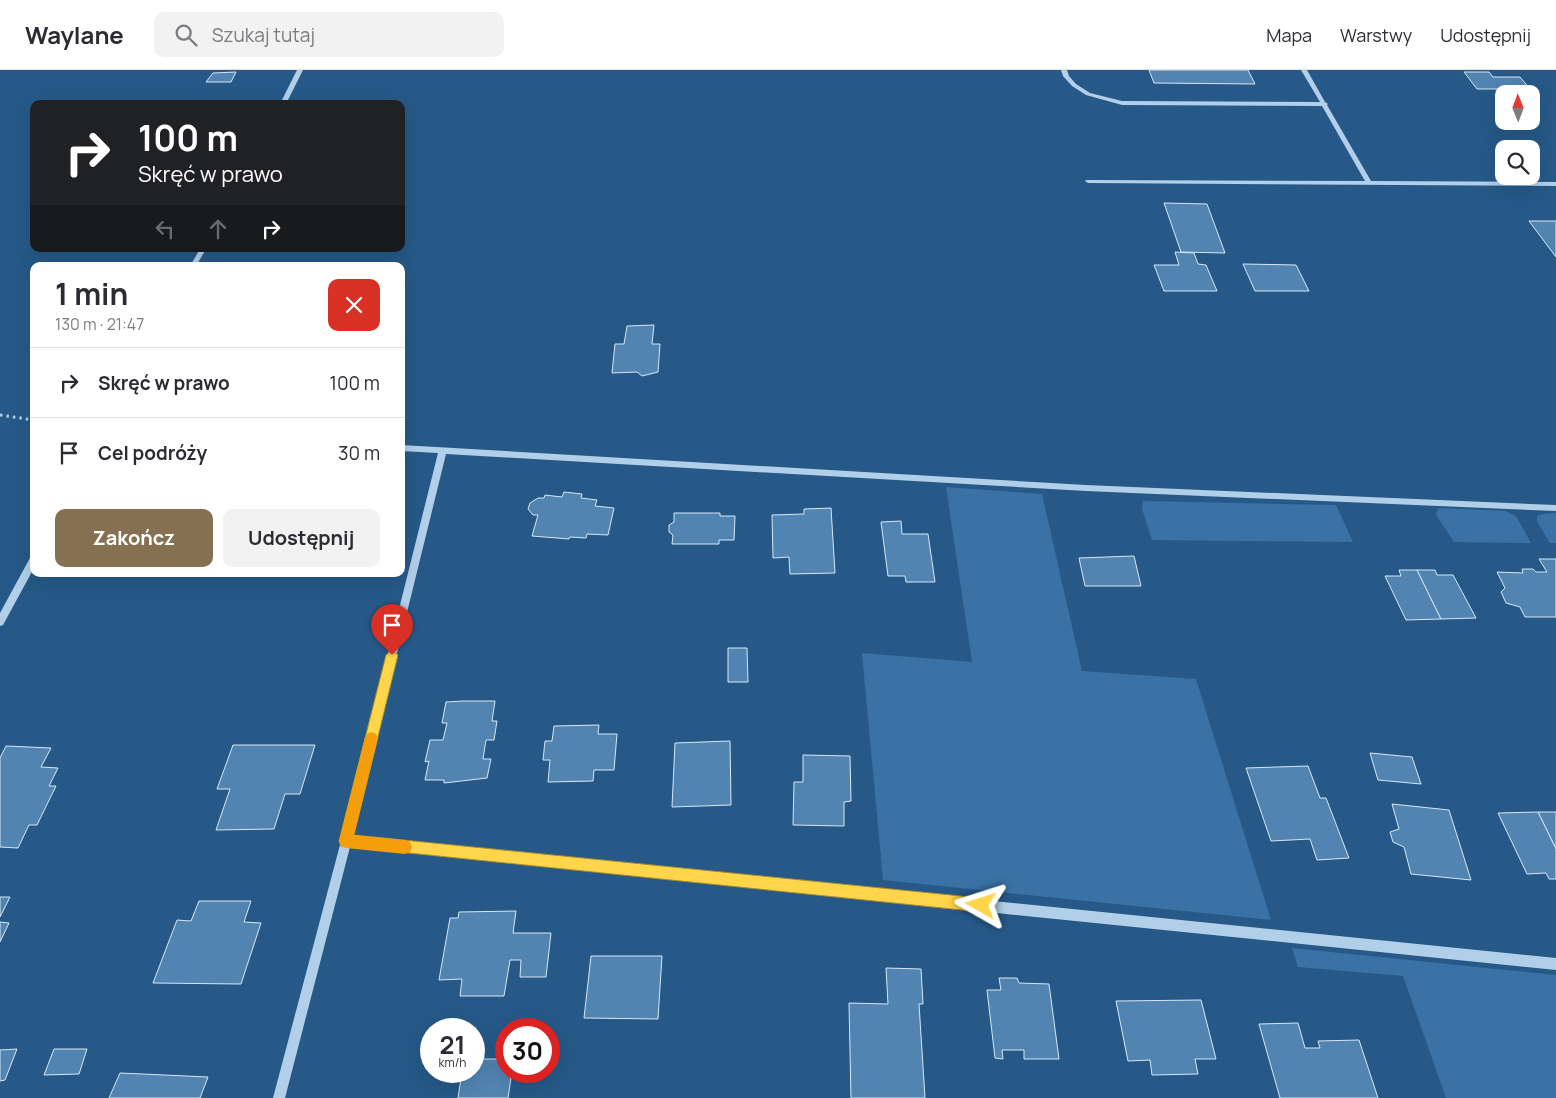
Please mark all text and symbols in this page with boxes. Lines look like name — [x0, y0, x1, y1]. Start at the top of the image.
search box — [154, 12, 504, 57]
text: Waylane — [25, 18, 124, 51]
icon: search — [172, 21, 200, 49]
text: Szukaj tutaj — [212, 22, 315, 48]
text: Mapa — [1266, 23, 1312, 47]
text: Warstwy — [1340, 23, 1412, 47]
text: Udostępnij — [1440, 23, 1531, 47]
north arrow — [1495, 85, 1540, 130]
map controls — [1495, 85, 1540, 185]
text: 100 m — [138, 114, 238, 162]
icon: right — [55, 120, 120, 185]
button: search — [1495, 140, 1540, 185]
text: Skręć w prawo — [138, 159, 283, 189]
icon: left — [151, 215, 179, 243]
icon: ahead — [204, 215, 232, 243]
icon: right — [257, 215, 285, 243]
text: 1 min — [55, 273, 128, 314]
button: close — [328, 279, 380, 331]
text: 130 m · 21:47 — [55, 313, 144, 335]
icon: right — [55, 369, 83, 397]
text: Skręć w prawo — [98, 370, 230, 396]
text: 100 m — [329, 370, 380, 396]
icon: arrive — [55, 439, 83, 467]
text: Cel podróży — [98, 440, 207, 466]
text: 30 m — [338, 440, 380, 466]
button: Zakończ — [55, 509, 213, 567]
button: Udostępnij — [223, 509, 380, 567]
pin — [371, 604, 413, 655]
icon: arrive — [378, 611, 406, 639]
position arrow — [954, 878, 1006, 930]
speed limit sign: 30 — [495, 1018, 560, 1083]
text: 21 — [440, 1027, 465, 1062]
text: km/h — [439, 1054, 466, 1071]

